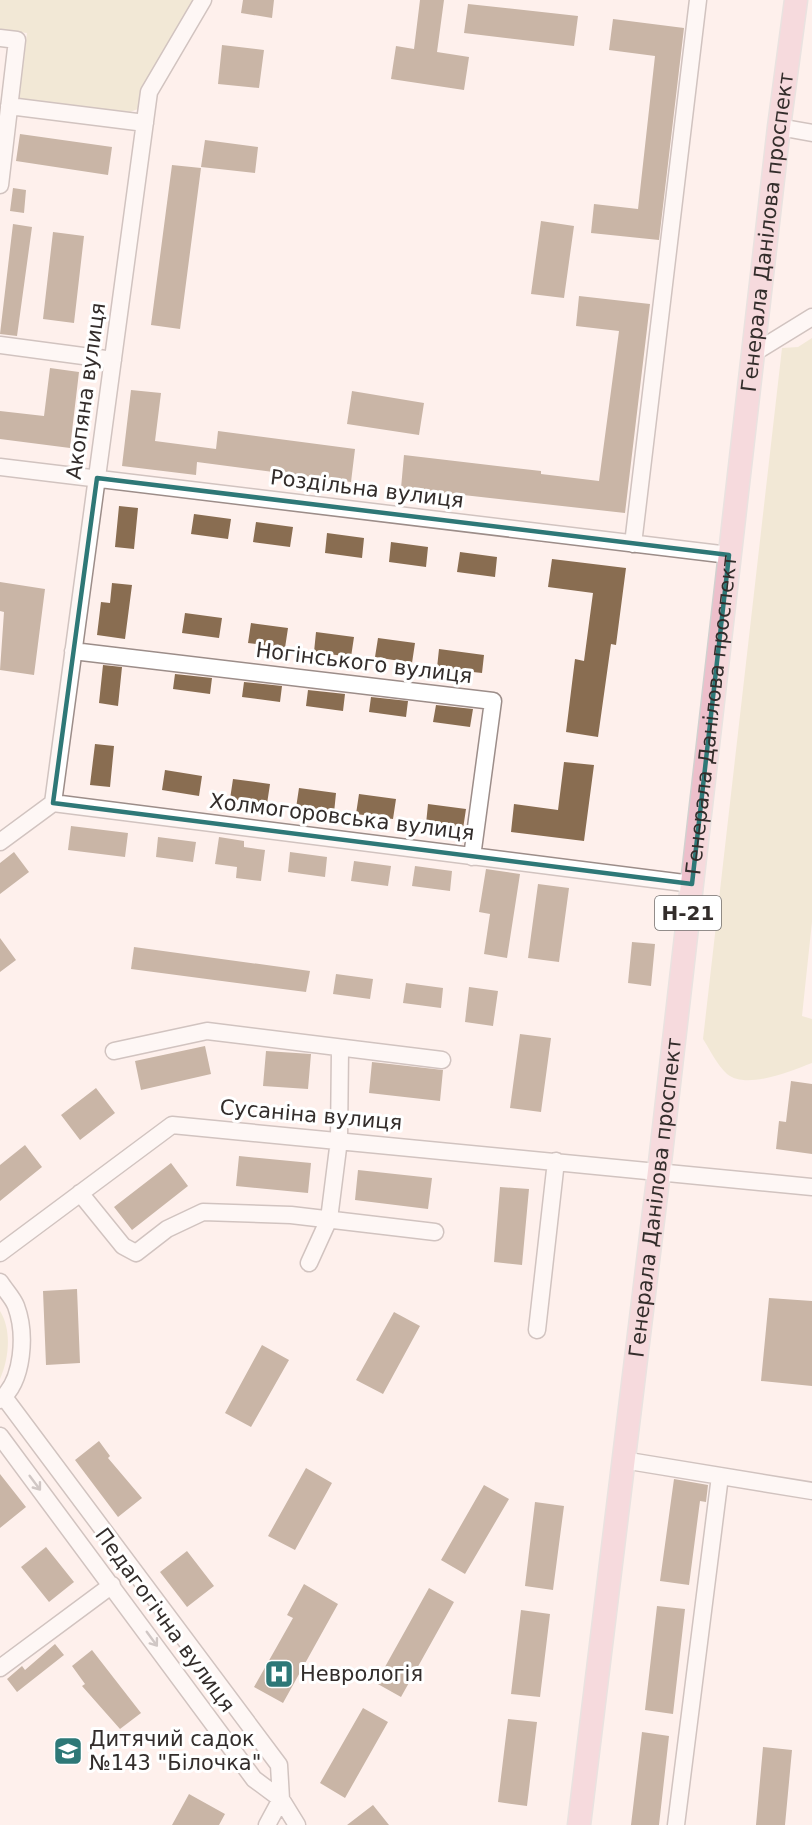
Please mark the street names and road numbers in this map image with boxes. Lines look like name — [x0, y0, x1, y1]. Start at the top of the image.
street label: Генерала Данілова проспект — [737, 71, 798, 393]
street label: Акопяна вулиця — [62, 301, 110, 481]
street label: Роздільна вулиця — [269, 465, 465, 513]
street label: Генерала Данілова проспект — [681, 554, 742, 876]
street label: Ногінського вулиця — [254, 638, 474, 688]
street label: Холмогоровська вулиця — [208, 789, 476, 845]
road number: Н-21 — [655, 896, 721, 930]
street label: Генерала Данілова проспект — [624, 1036, 686, 1359]
street label: Сусаніна вулиця — [219, 1095, 403, 1135]
street label: Педагогічна вулиця — [90, 1523, 240, 1717]

